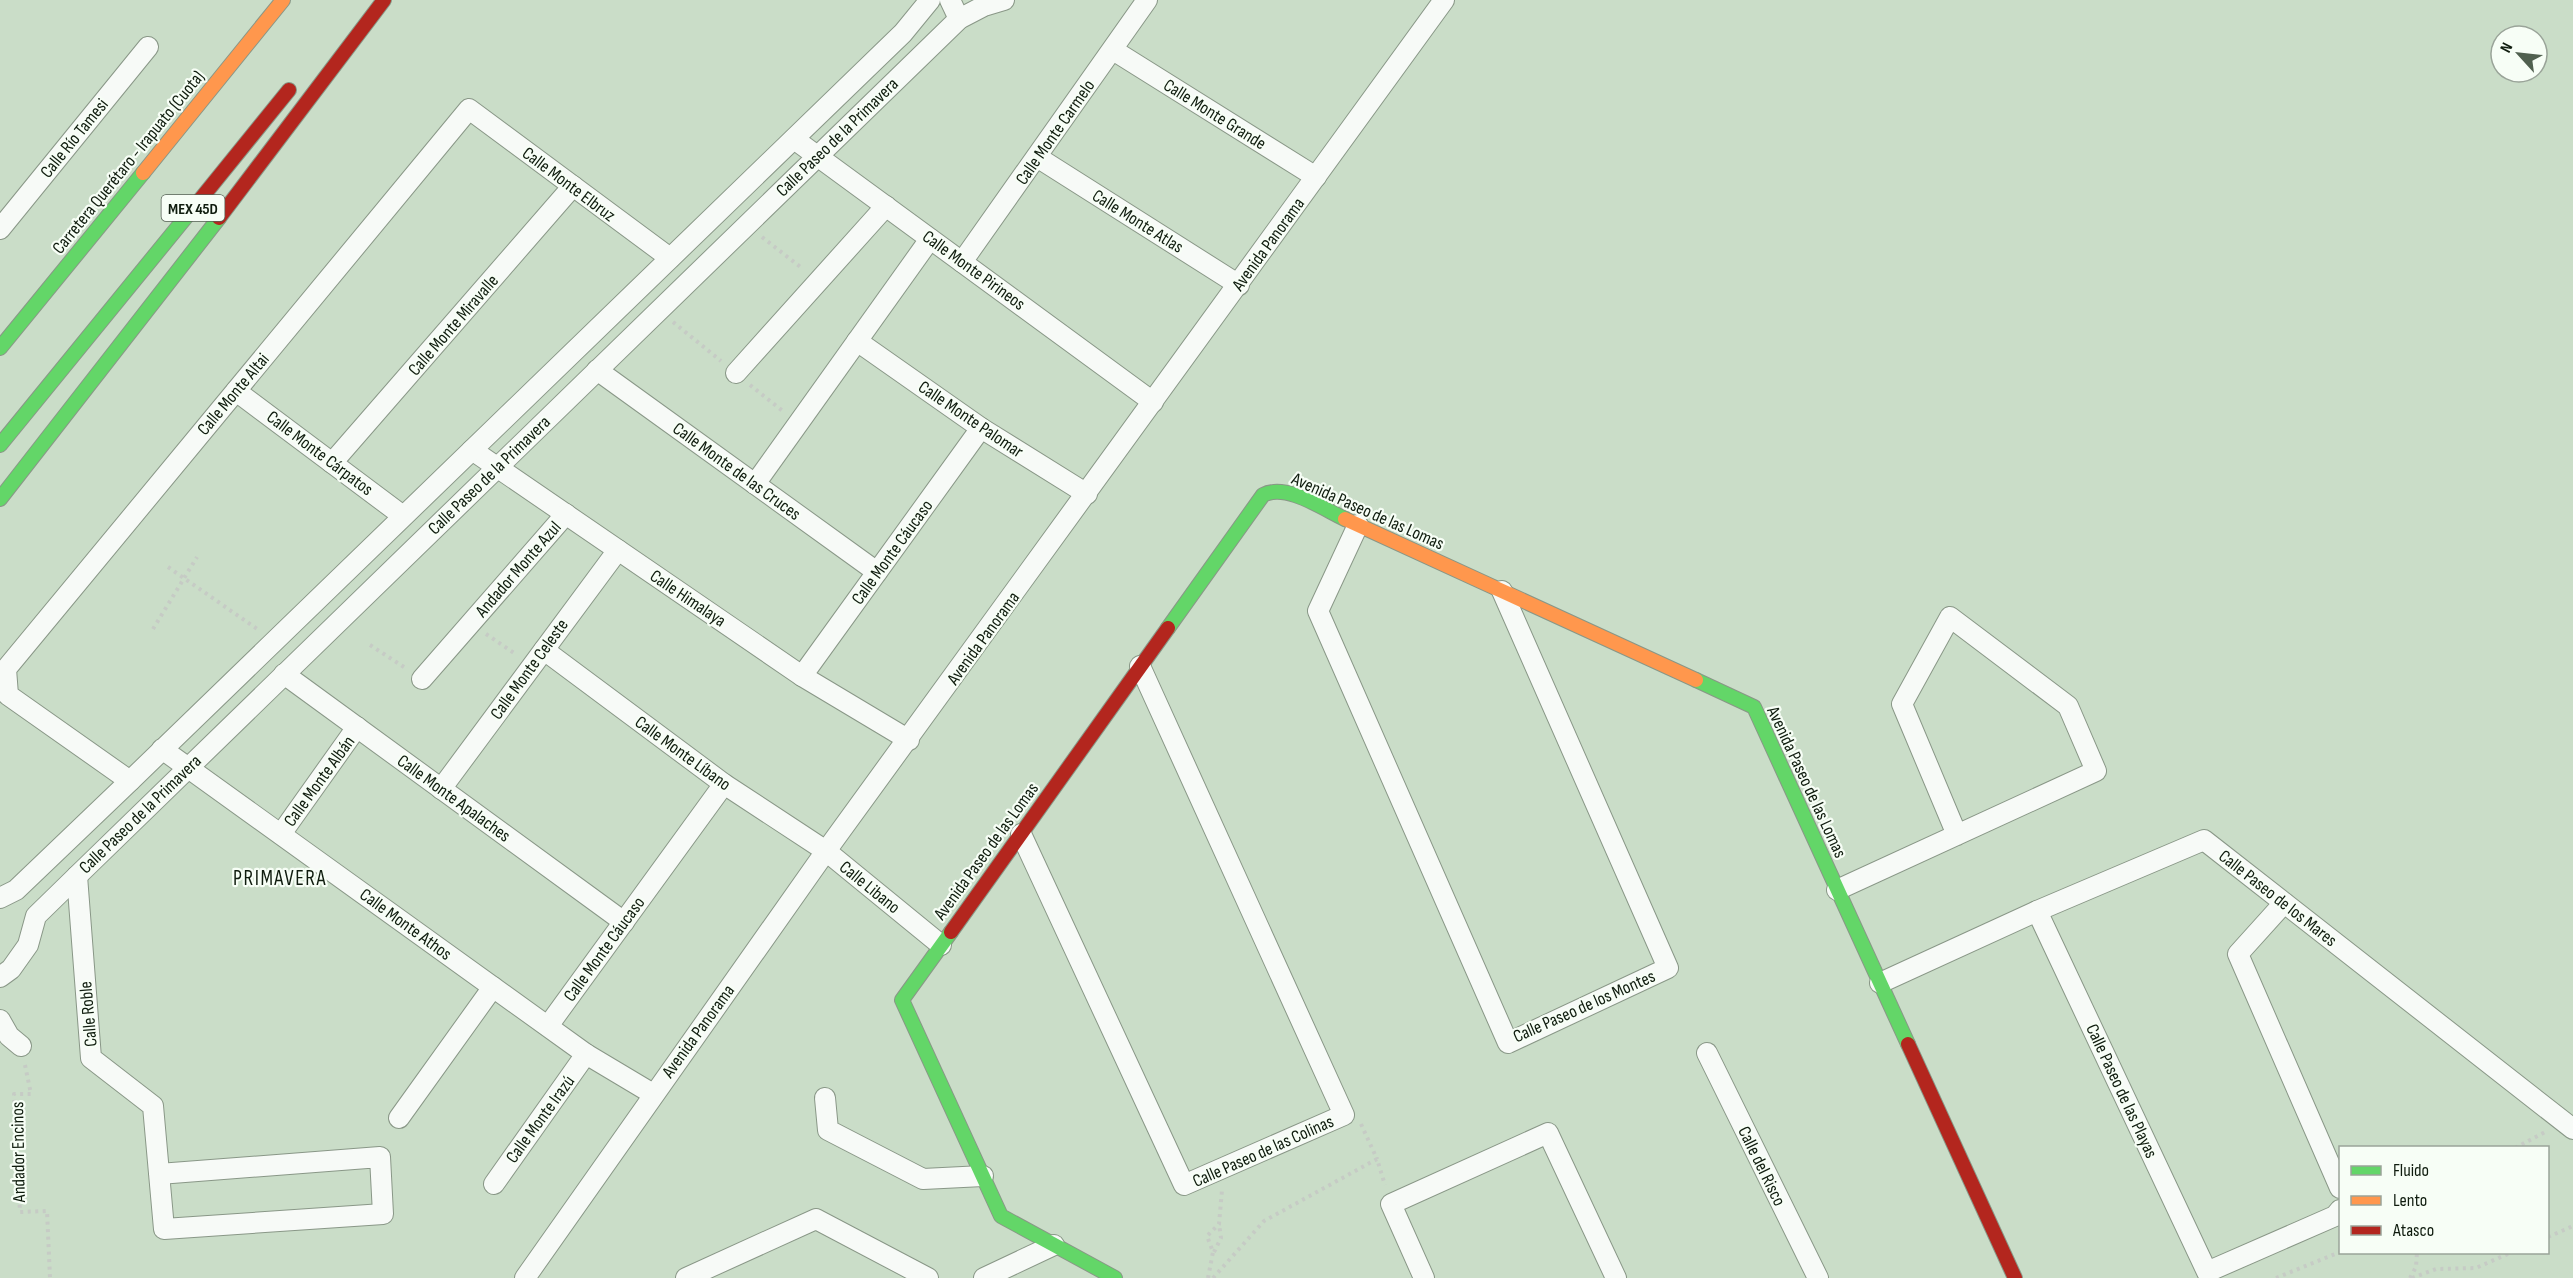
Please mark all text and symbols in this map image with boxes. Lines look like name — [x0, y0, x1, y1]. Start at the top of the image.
north arrow — [2489, 24, 2549, 84]
text: N — [2497, 40, 2517, 56]
street label: Carretera Querétaro - Irapuato (Cuota) — [48, 67, 209, 258]
street label: Calle Paseo de la Primavera — [772, 74, 903, 201]
street label: Calle Monte Grande — [1160, 75, 1270, 154]
street label: Calle Monte Carmelo — [1011, 76, 1099, 189]
street label: Calle Río Tamesi — [36, 94, 113, 182]
street label: Calle Monte Elbruz — [518, 143, 620, 226]
street label: Calle Monte Atlas — [1088, 185, 1187, 258]
street label: Avenida Panorama — [1227, 194, 1309, 296]
road number: MEX 45D — [162, 195, 224, 221]
street label: Calle Monte Pirineos — [918, 226, 1029, 315]
street label: Calle Monte Miravalle — [404, 271, 503, 380]
street label: Calle Monte Altai — [193, 349, 274, 440]
street label: Calle Monte Palomar — [914, 376, 1027, 462]
street label: Calle Monte Cárpatos — [262, 407, 377, 500]
street label: Calle Paseo de la Primavera — [424, 412, 555, 539]
street label: Calle Monte de las Cruces — [669, 418, 805, 525]
street label: Avenida Paseo de las Lomas — [1288, 468, 1447, 554]
street label: Calle Monte Cáucaso — [847, 496, 937, 609]
street label: Andador Monte Azul — [470, 517, 566, 622]
street label: Calle Himalaya — [646, 565, 730, 631]
street label: Avenida Panorama — [942, 588, 1024, 690]
street label: Calle Monte Celeste — [486, 615, 573, 724]
street label: Avenida Paseo de las Lomas — [1762, 702, 1851, 861]
street label: Calle Monte Líbano — [631, 712, 735, 795]
street label: Calle Monte Albán — [279, 732, 359, 831]
street label: Calle Monte Apalaches — [393, 750, 514, 847]
street label: Calle Paseo de la Primavera — [75, 751, 206, 878]
street label: Avenida Paseo de las Lomas — [929, 779, 1043, 925]
street label: Calle Paseo de los Mares — [2214, 846, 2341, 951]
street label: Calle Libano — [835, 857, 904, 918]
district label: PRIMAVERA — [233, 866, 327, 891]
street label: Calle Monte Athos — [356, 884, 456, 965]
street label: Calle Monte Cáucaso — [559, 893, 649, 1006]
street label: Calle Paseo de los Montes — [1510, 966, 1658, 1047]
street label: Calle Roble — [75, 980, 102, 1048]
street label: Avenida Panorama — [657, 981, 739, 1083]
street label: Calle Paseo de las Playas — [2081, 1021, 2162, 1162]
street label: Calle Monte Irazú — [502, 1071, 579, 1167]
street label: Andador Encinos — [7, 1102, 30, 1203]
street label: Calle Paseo de las Colinas — [1190, 1111, 1337, 1192]
street label: Calle del Risco — [1733, 1123, 1790, 1209]
legend — [2339, 1146, 2549, 1254]
text: Fluido — [2393, 1160, 2429, 1181]
text: Lento — [2393, 1190, 2427, 1211]
text: Atasco — [2392, 1220, 2434, 1241]

